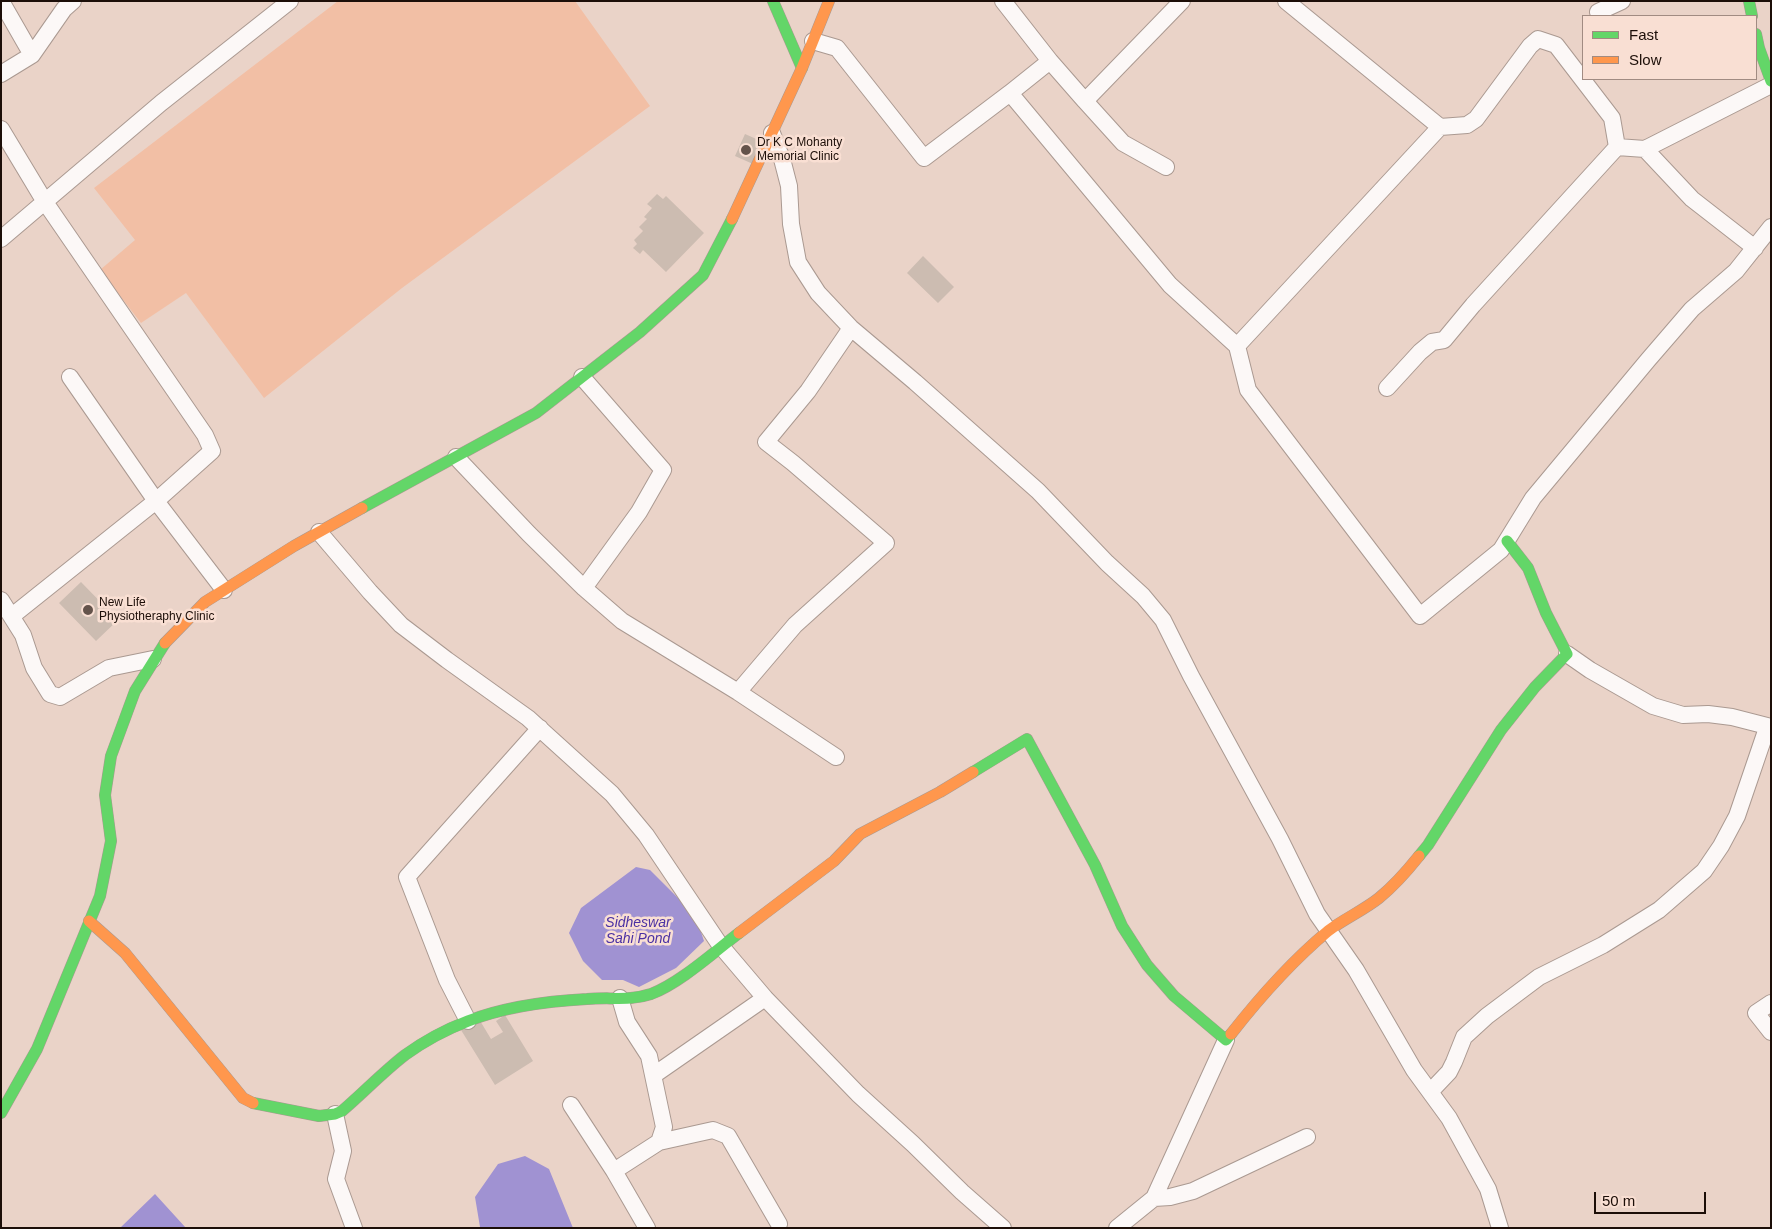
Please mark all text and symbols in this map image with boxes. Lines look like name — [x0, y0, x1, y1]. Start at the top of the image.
legend — [1582, 15, 1757, 80]
text: Fast — [1629, 26, 1658, 43]
text: Slow — [1629, 51, 1662, 68]
place label: Dr K C Mohanty Memorial Clinic — [757, 136, 842, 164]
marker: Dr K C Mohanty Memorial Clinic — [739, 143, 753, 157]
place label: New Life Physiotheraphy Clinic — [99, 596, 214, 624]
marker: New Life Physiotheraphy Clinic — [81, 603, 95, 617]
water label: Sidheswar Sahi Pond — [605, 915, 671, 948]
scale bar — [1597, 1182, 1710, 1214]
text: 50 m — [1602, 1192, 1635, 1209]

